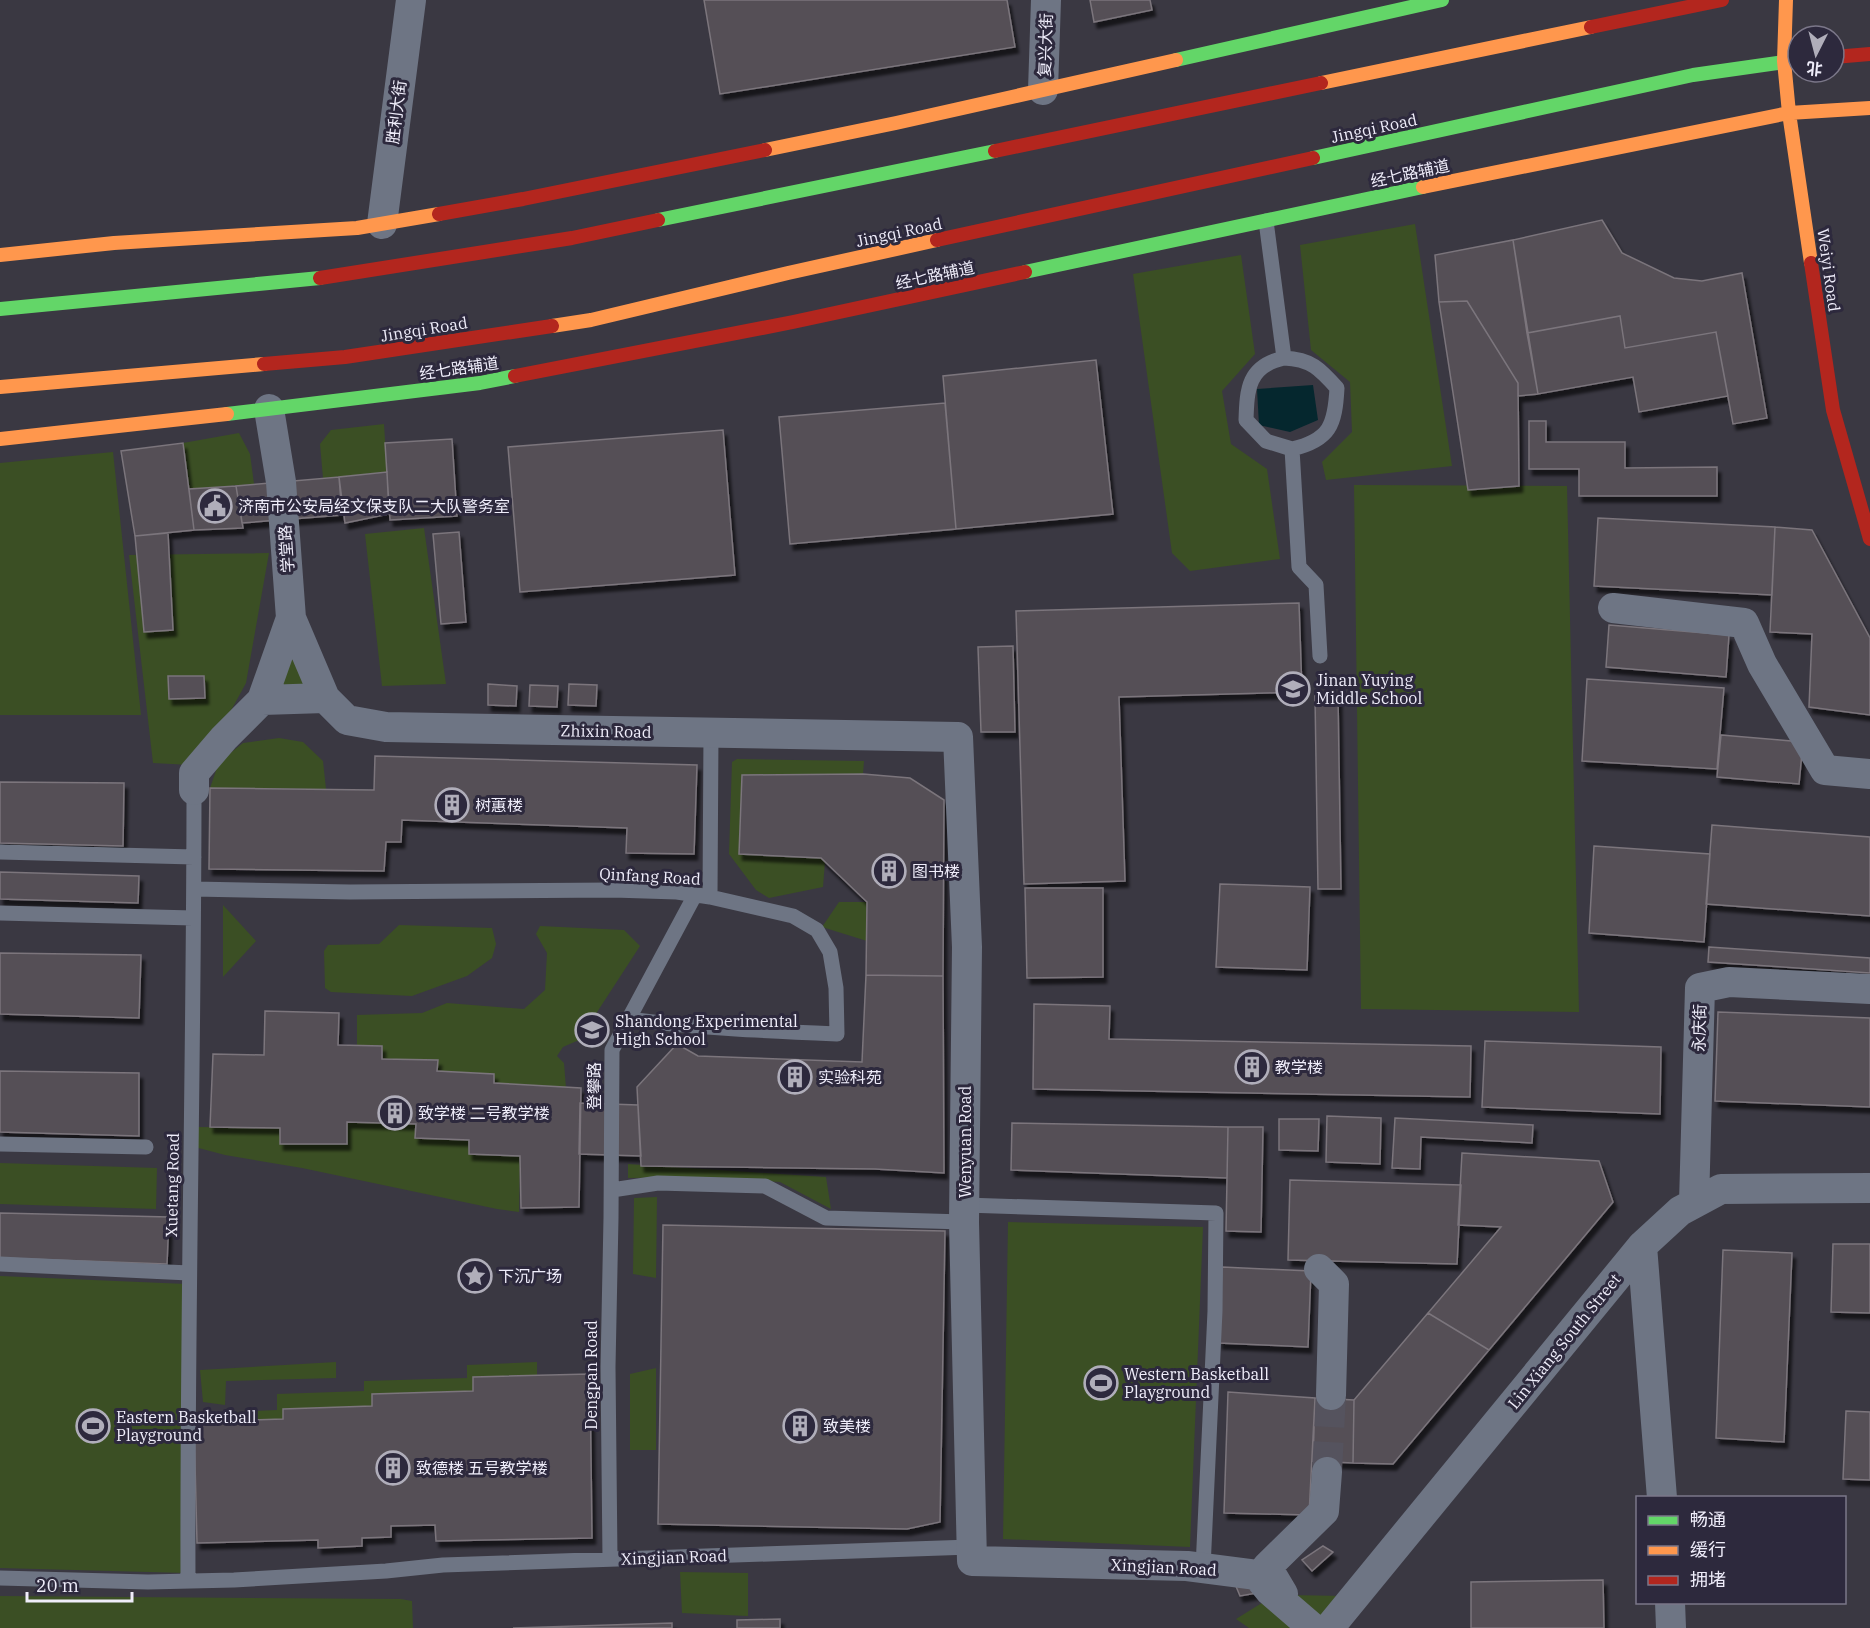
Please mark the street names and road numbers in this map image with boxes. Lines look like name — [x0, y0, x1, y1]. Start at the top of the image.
street label: 复兴大街 — [1034, 13, 1056, 77]
street label: 胜利大街 — [382, 79, 410, 145]
street label: Jingqi Road — [1329, 109, 1419, 147]
street label: 经七路辅道 — [1369, 155, 1451, 191]
street label: Jingqi Road — [854, 213, 944, 251]
street label: Weiyi Road — [1813, 227, 1845, 313]
street label: 经七路辅道 — [894, 257, 976, 293]
street label: Jingqi Road — [379, 312, 469, 346]
street label: 经七路辅道 — [418, 353, 500, 383]
street label: 学堂路 — [274, 524, 298, 574]
street label: Zhixin Road — [560, 720, 652, 742]
street label: Qinfang Road — [599, 863, 702, 889]
street label: 永庆街 — [1689, 1004, 1709, 1052]
street label: 登攀路 — [584, 1062, 604, 1110]
street label: Wenyuan Road — [955, 1085, 975, 1198]
street label: Xuetang Road — [161, 1133, 183, 1237]
street label: Lin Xiang South Street — [1503, 1269, 1625, 1413]
street label: Dengpan Road — [581, 1320, 601, 1430]
street label: Xingjian Road — [621, 1545, 728, 1569]
street label: Xingjian Road — [1111, 1554, 1218, 1580]

